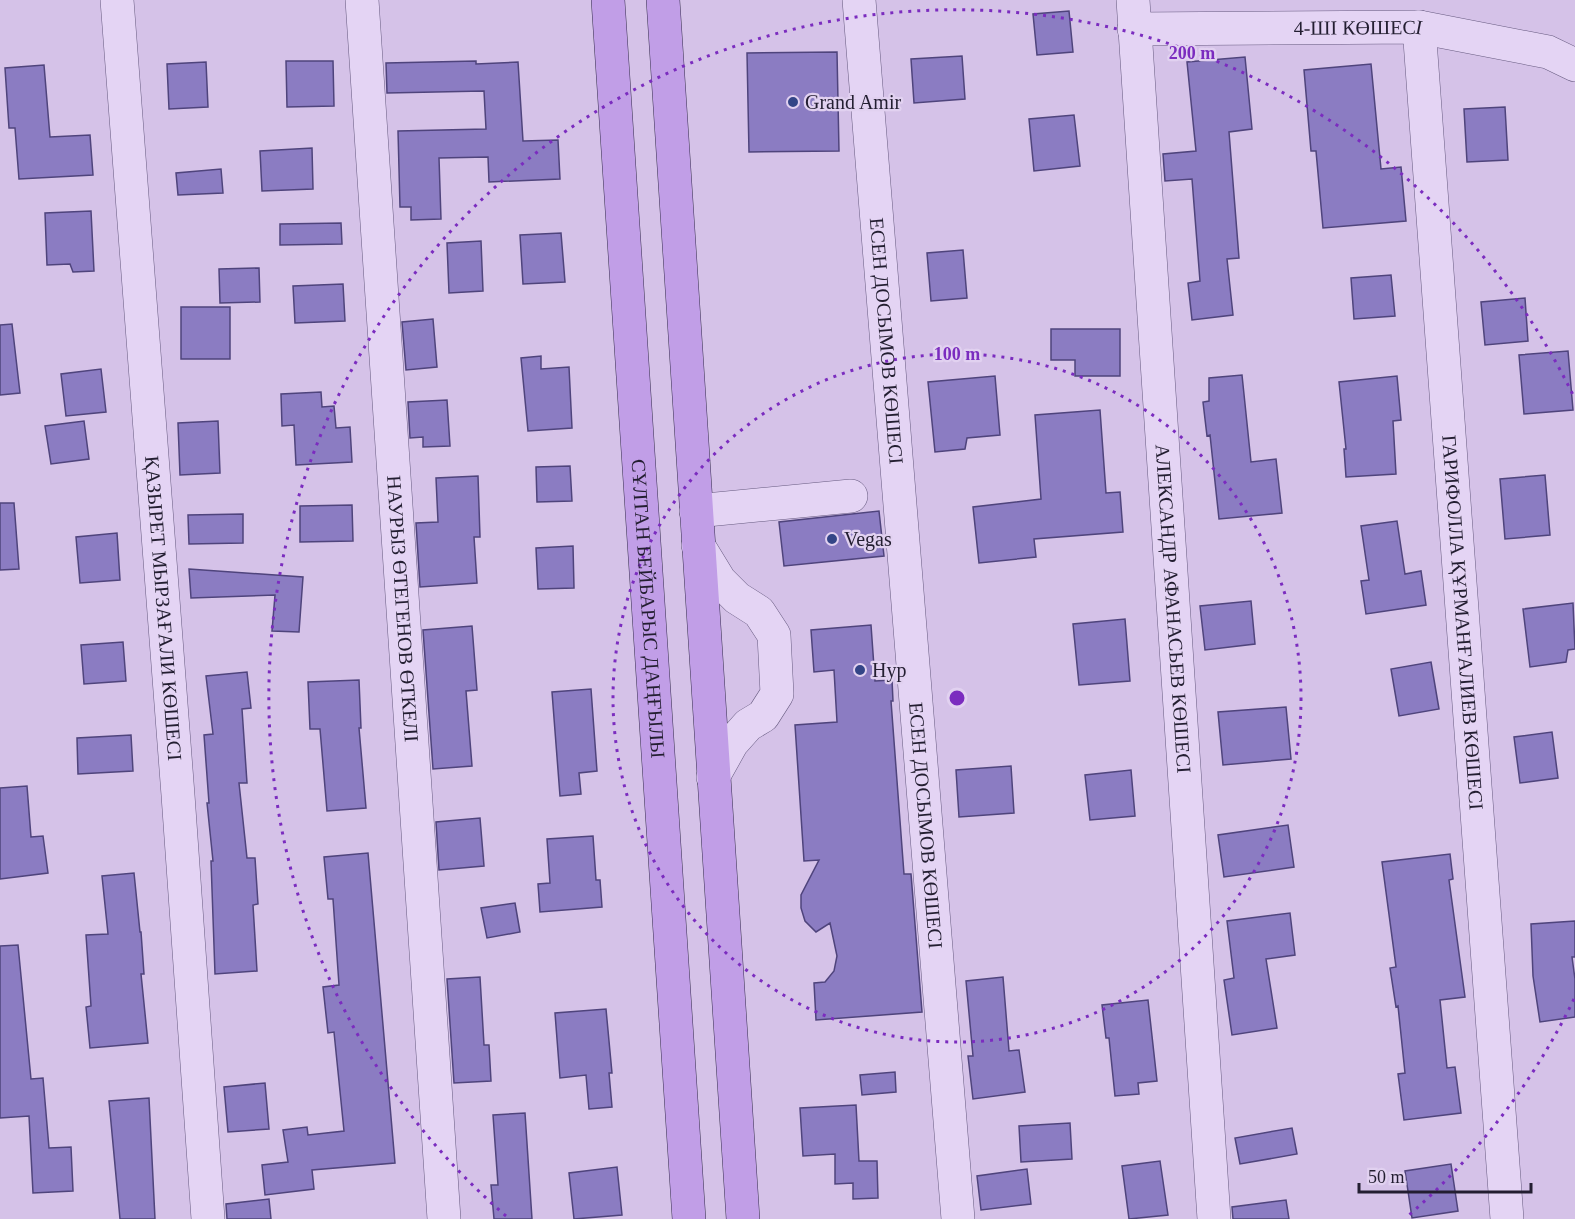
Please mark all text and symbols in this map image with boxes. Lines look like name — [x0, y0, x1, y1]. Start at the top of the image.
street label: 4-ШІ КӨШЕСІ — [1294, 16, 1424, 39]
text: 200 m — [1169, 43, 1215, 63]
place label: Grand Amir — [805, 91, 901, 113]
marker: Grand Amir — [786, 95, 800, 109]
street label: ЕСЕН ДОСЫМОВ КӨШЕСІ — [866, 217, 908, 465]
text: 100 m — [934, 344, 980, 364]
street label: ГАРИФОЛЛА ҚҰРМАНҒАЛИЕВ КӨШЕСІ — [1438, 434, 1488, 811]
street label: АЛЕКСАНДР АФАНАСЬЕВ КӨШЕСІ — [1152, 443, 1195, 774]
street label: ҚАЗЫРЕТ МЫРЗАҒАЛИ КӨШЕСІ — [140, 455, 186, 761]
street label: СҰЛТАН БЕЙБАРЫС ДАҢҒЫЛЫ — [628, 458, 669, 759]
street label: НАУРЫЗ ӨТЕГЕНОВ ӨТКЕЛІ — [383, 475, 423, 743]
place label: Vegas — [844, 528, 892, 551]
marker: Vegas — [825, 532, 839, 546]
place label: Нур — [872, 659, 906, 682]
marker: Нур — [853, 663, 867, 677]
centre of rings — [947, 688, 967, 708]
street label: ЕСЕН ДОСЫМОВ КӨШЕСІ — [905, 701, 947, 949]
scale bar — [1359, 1156, 1532, 1194]
text: 50 m — [1368, 1167, 1405, 1187]

